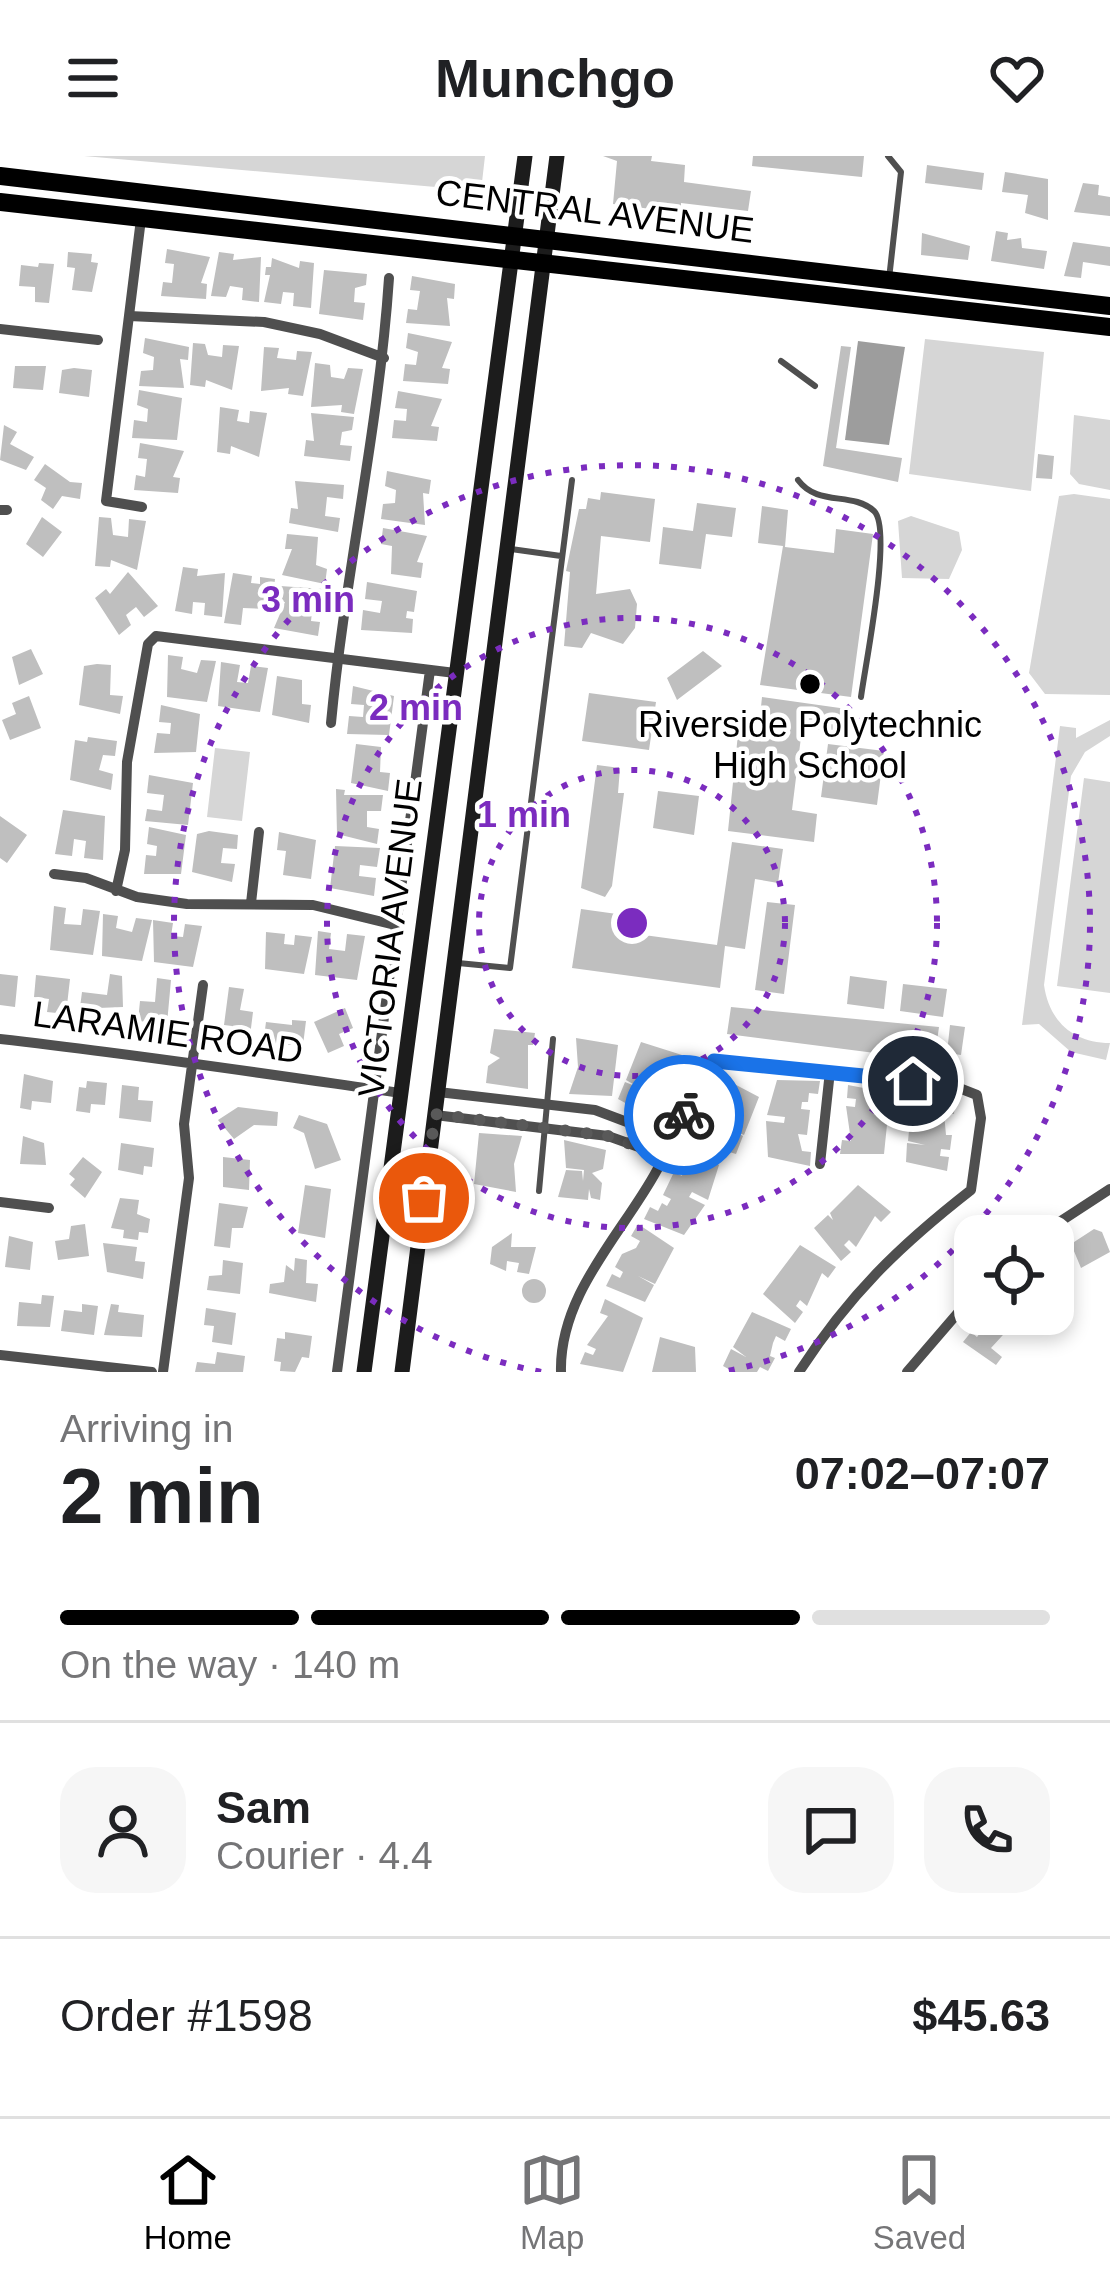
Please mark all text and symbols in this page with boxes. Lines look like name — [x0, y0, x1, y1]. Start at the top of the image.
icon: menu — [60, 45, 126, 111]
icon: heart — [984, 45, 1050, 111]
text: Munchgo — [435, 48, 675, 108]
street label: CENTRAL AVENUE — [434, 171, 756, 251]
text: 3 min — [261, 579, 355, 620]
marker: Riverside Polytechnic High School — [797, 671, 823, 697]
text: 2 min — [369, 687, 463, 728]
place label: Riverside Polytechnic High School — [638, 704, 982, 786]
street label: VICTORIA AVENUE — [350, 776, 430, 1100]
text: 1 min — [477, 794, 571, 835]
centre of rings — [611, 902, 653, 944]
street label: LARAMIE ROAD — [30, 993, 306, 1071]
pin — [862, 1030, 964, 1132]
icon: home — [880, 1048, 946, 1114]
courier — [624, 1055, 744, 1175]
icon: bike — [651, 1082, 717, 1148]
pin — [373, 1147, 475, 1249]
icon: bag — [391, 1165, 457, 1231]
map controls — [954, 1215, 1074, 1335]
button: locate — [954, 1215, 1074, 1335]
text: Arriving in — [60, 1407, 233, 1450]
text: 07:02–07:07 — [795, 1448, 1050, 1499]
text: 2 min — [60, 1452, 264, 1540]
text: On the way · 140 m — [60, 1643, 400, 1686]
button: person — [60, 1767, 186, 1893]
button: chat — [768, 1767, 894, 1893]
button: phone — [924, 1767, 1050, 1893]
text: Sam — [216, 1782, 311, 1833]
text: Courier · 4.4 — [216, 1834, 433, 1877]
text: Order #1598 — [60, 1990, 313, 2041]
text: $45.63 — [912, 1990, 1050, 2041]
tab: Home — [144, 2147, 232, 2257]
tab: Map — [519, 2147, 585, 2257]
tab: Saved — [873, 2147, 966, 2257]

